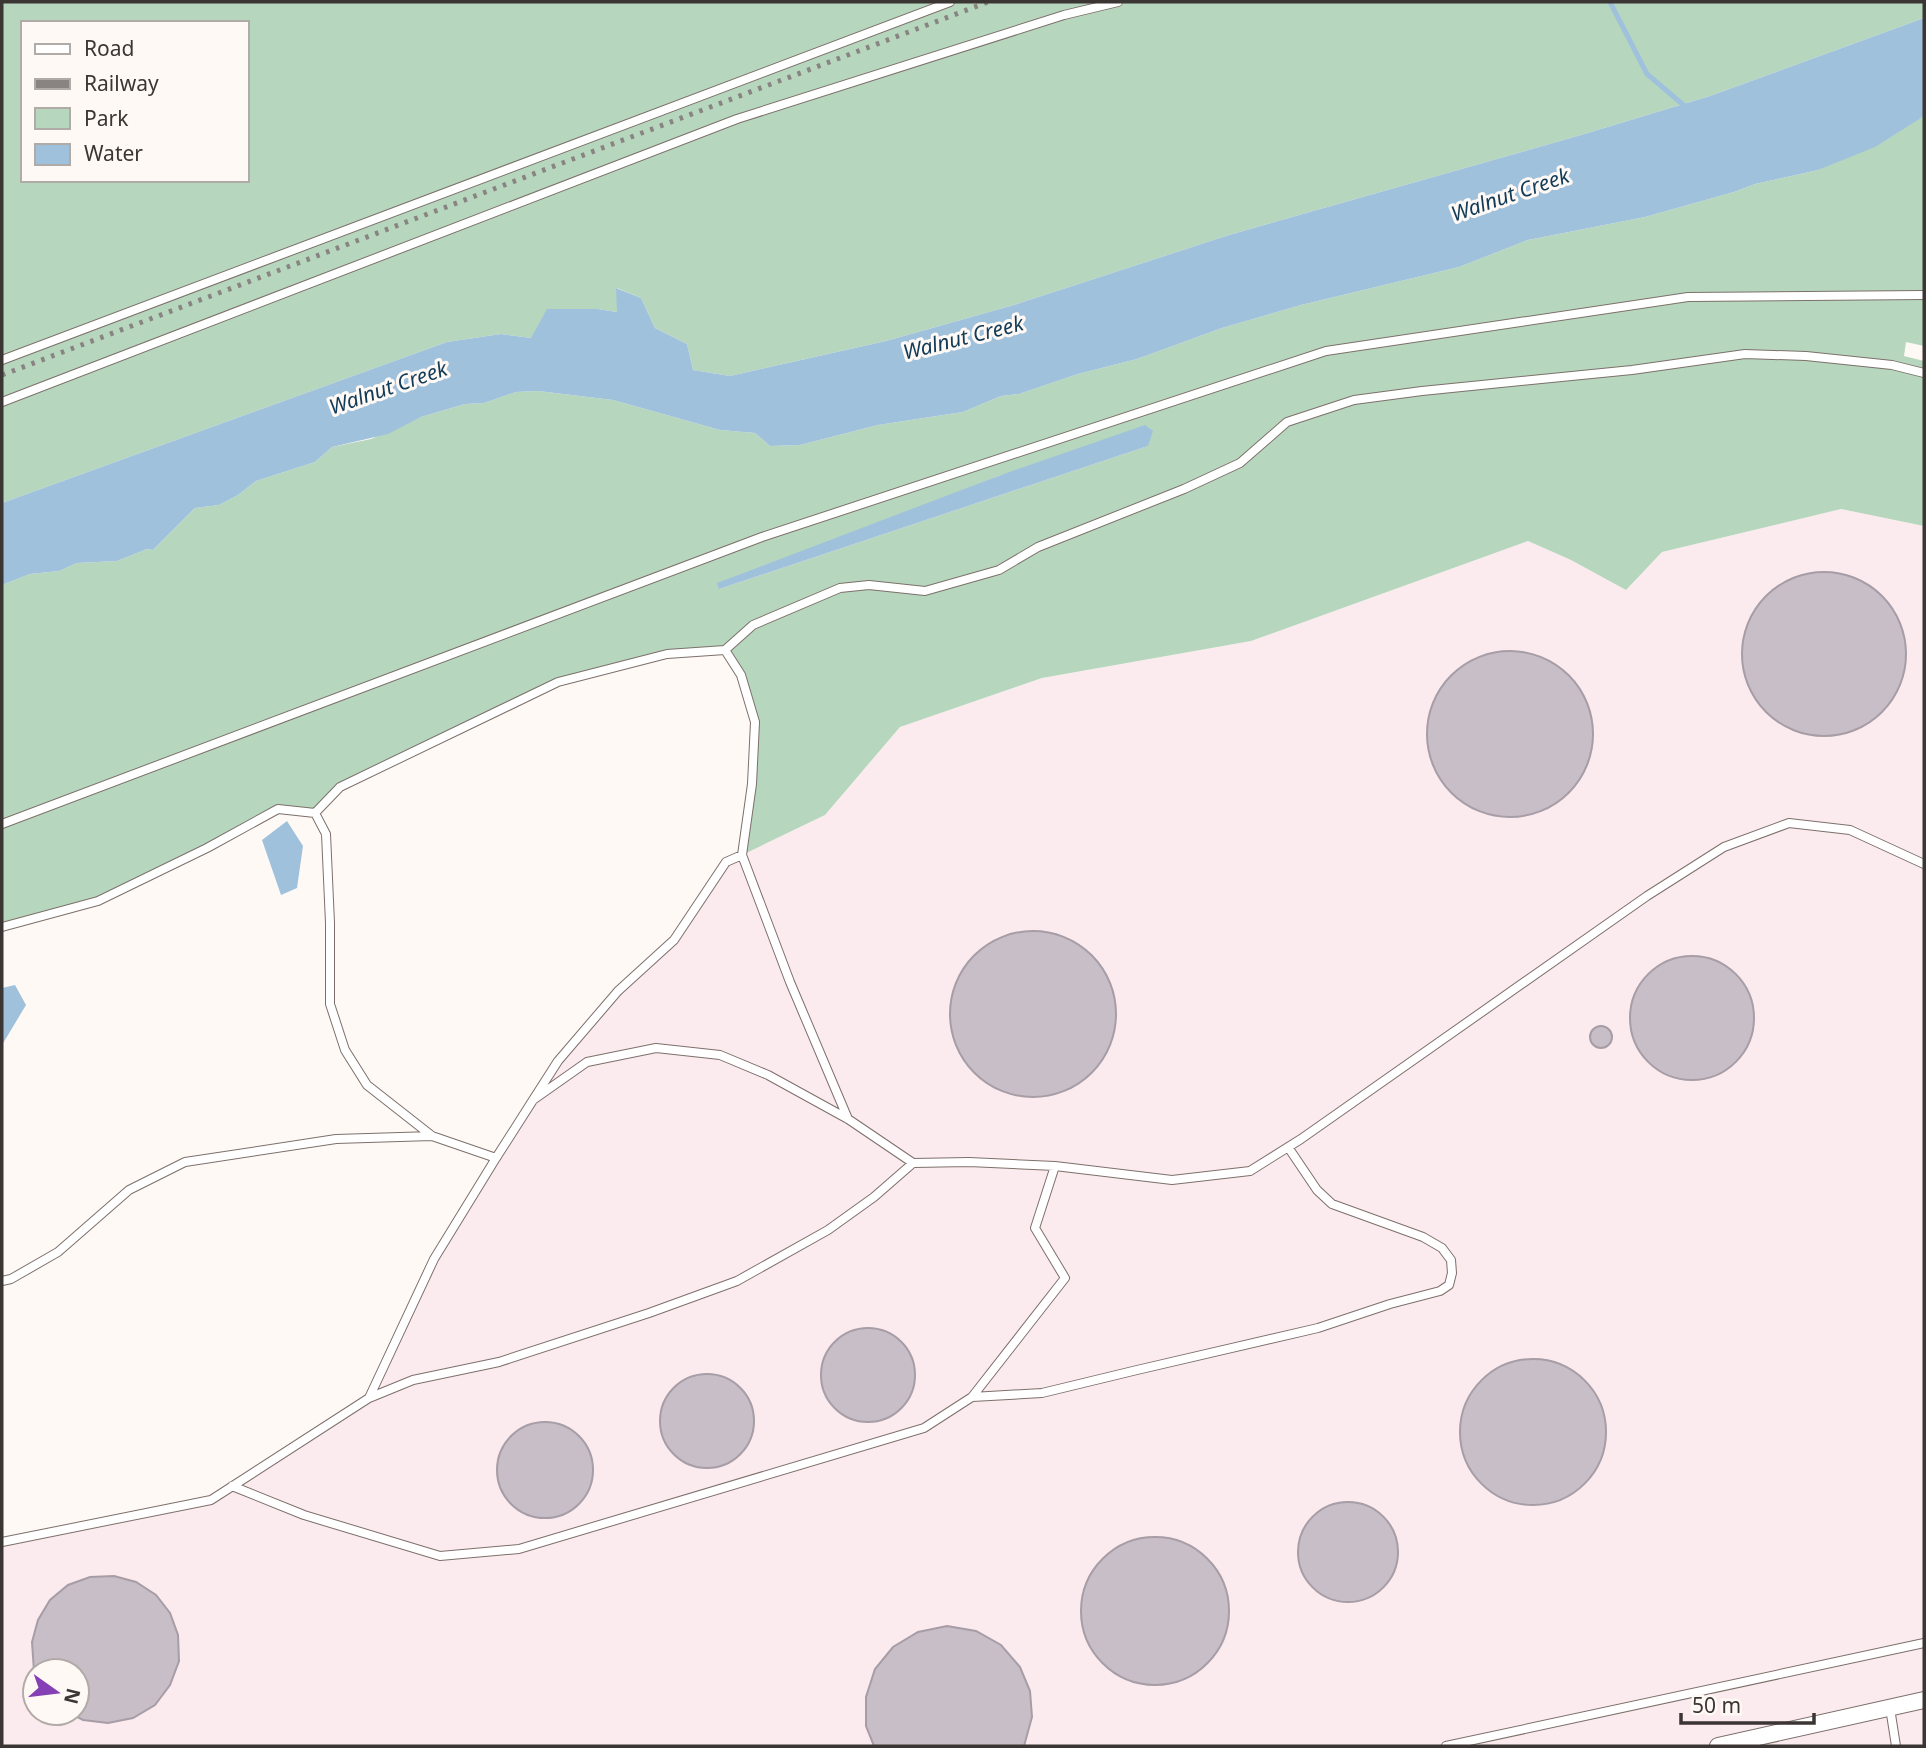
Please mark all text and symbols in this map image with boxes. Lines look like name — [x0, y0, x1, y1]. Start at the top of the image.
legend — [21, 21, 248, 182]
text: Road — [84, 34, 134, 62]
text: Railway — [84, 69, 159, 97]
text: Park — [84, 104, 129, 132]
text: Water — [84, 139, 143, 167]
water label: Walnut Creek — [1447, 160, 1574, 227]
water label: Walnut Creek — [900, 308, 1028, 365]
water label: Walnut Creek — [325, 353, 452, 420]
north arrow — [21, 1657, 91, 1727]
scale bar — [1681, 1682, 1814, 1726]
text: N — [58, 1685, 87, 1707]
text: 50 m — [1692, 1691, 1741, 1719]

